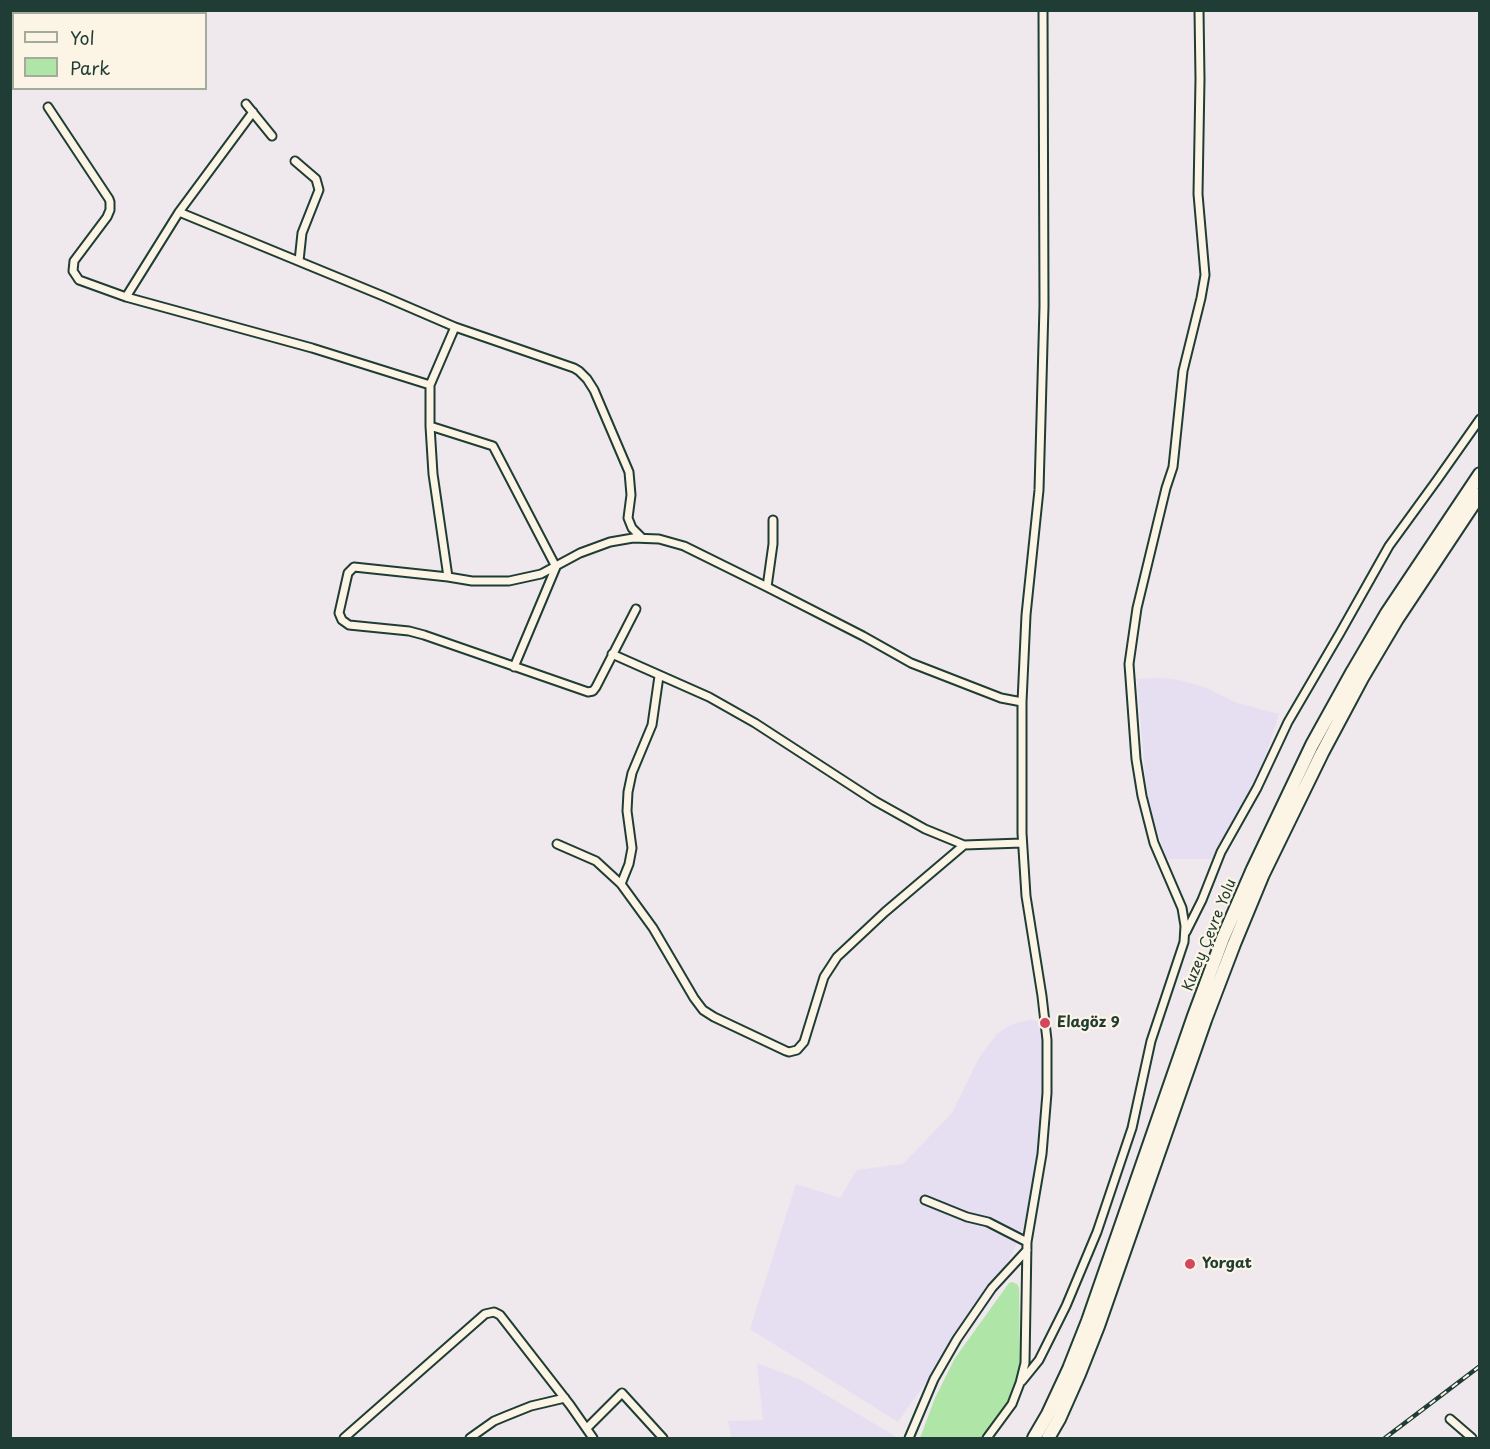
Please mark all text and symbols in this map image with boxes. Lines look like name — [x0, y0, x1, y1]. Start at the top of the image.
legend — [12, 12, 207, 90]
text: Yol — [70, 24, 95, 51]
text: Park — [70, 54, 110, 81]
street label: Kuzey Çevre Yolu — [1179, 876, 1241, 994]
place label: Elagöz 9 — [1057, 1014, 1120, 1032]
marker: Elagöz 9 — [1038, 1016, 1052, 1030]
place label: Yorgat — [1202, 1255, 1252, 1273]
marker: Yorgat — [1183, 1257, 1197, 1271]

